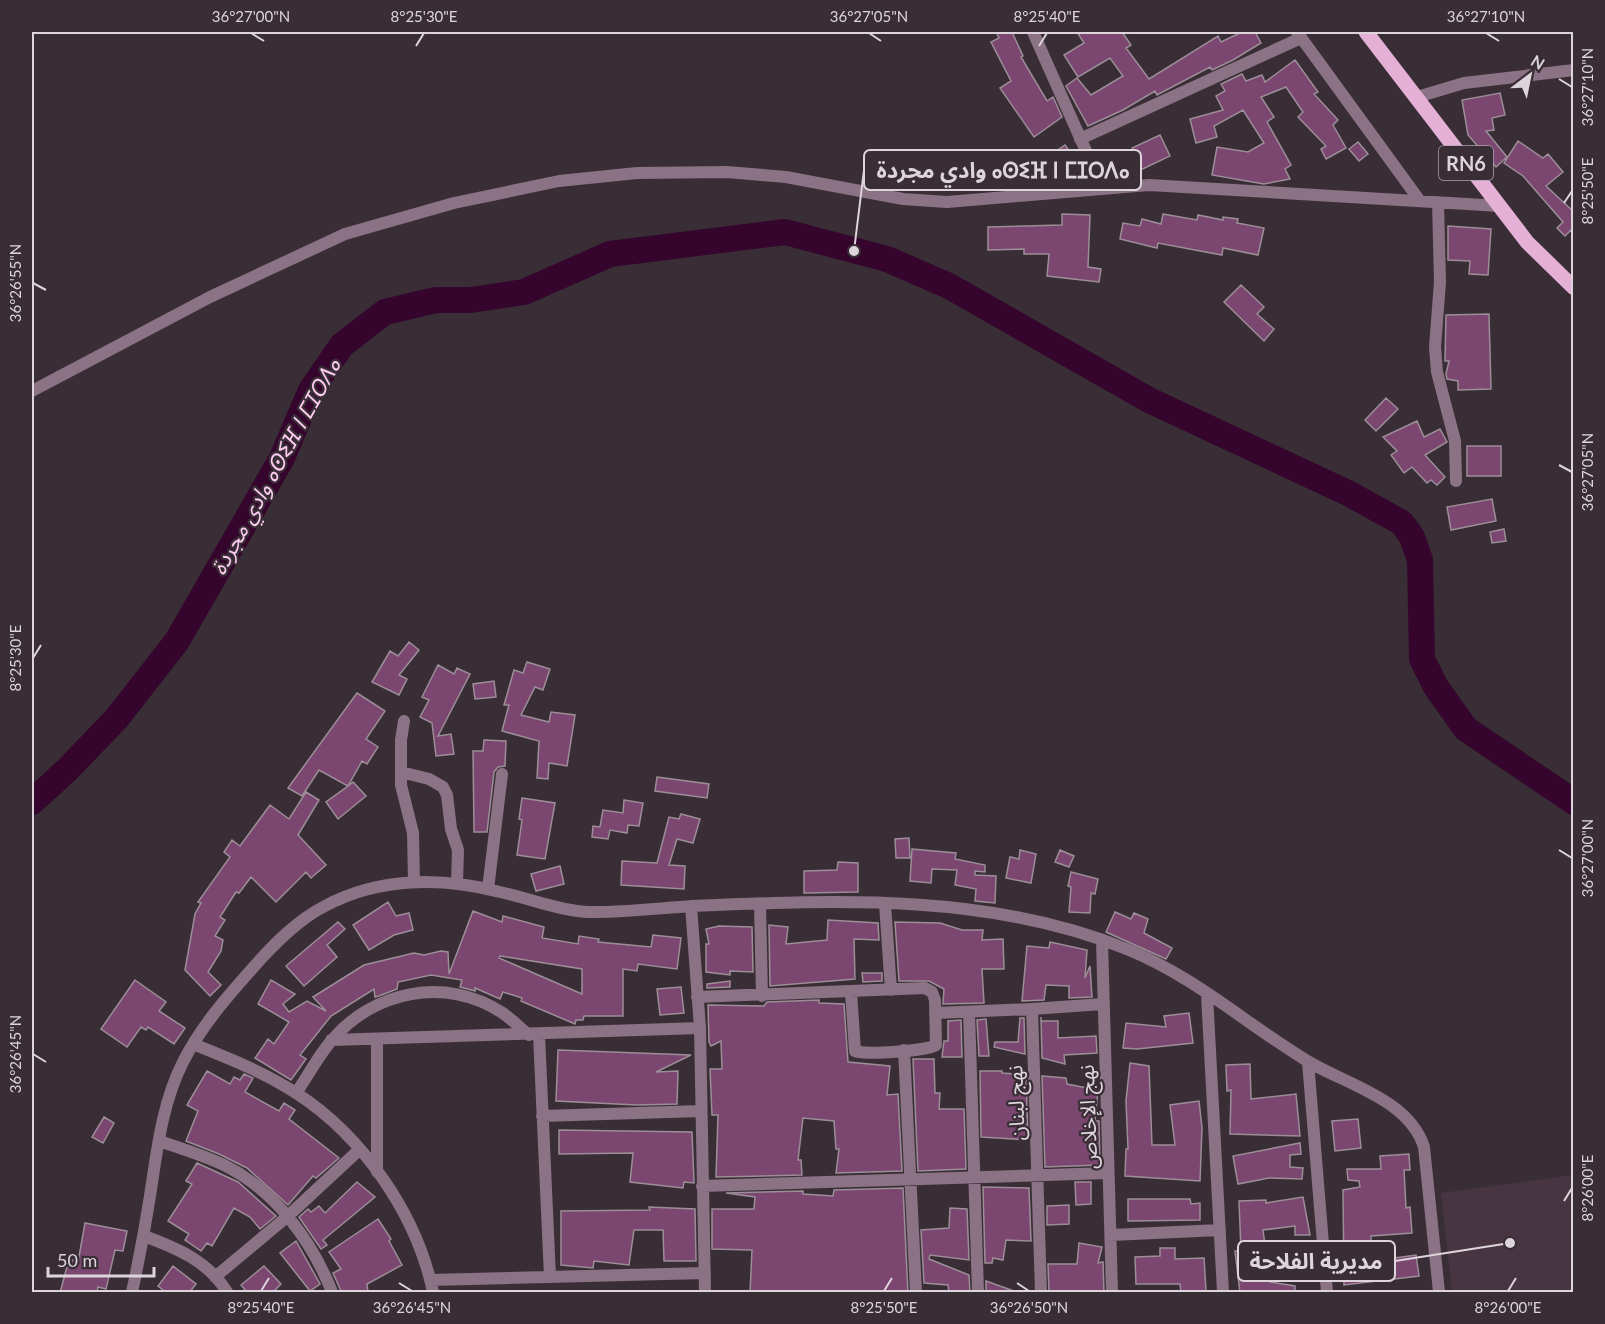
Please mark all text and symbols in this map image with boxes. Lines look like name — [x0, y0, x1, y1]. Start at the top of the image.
text: 36°27'00"N — [212, 7, 290, 25]
text: 8°25'30"E — [391, 7, 458, 25]
text: 36°27'05"N — [830, 7, 908, 25]
text: 8°25'40"E — [1014, 7, 1081, 25]
text: 36°27'10"N — [1447, 7, 1525, 25]
north arrow — [1500, 45, 1560, 105]
text: 36°27'10"N — [1578, 48, 1596, 126]
text: N — [1528, 51, 1548, 73]
road number: RN6 — [1439, 146, 1493, 180]
callout: وادي مجردة ⴰⵙⵉⴼ ⵏ ⵎⵊⵔⴷⴰ — [864, 150, 1141, 190]
text: وادي مجردة ⴰⵙⵉⴼ ⵏ ⵎⵊⵔⴷⴰ — [876, 156, 1130, 188]
text: 8°25'50"E — [1578, 158, 1596, 225]
text: 36°26'55"N — [6, 244, 24, 322]
water label: وادي مجردة ⴰⵙⵉⴼ ⵏ ⵎⵊⵔⴷⴰ — [204, 352, 351, 581]
text: 36°27'05"N — [1578, 433, 1596, 511]
text: 8°25'30"E — [6, 625, 24, 692]
text: 36°27'00"N — [1578, 819, 1596, 897]
text: 36°26'45"N — [6, 1015, 24, 1093]
street label: نهج الإخلاص — [1073, 1064, 1105, 1170]
street label: نهج لبنان — [1001, 1065, 1033, 1141]
text: 8°26'00"E — [1578, 1155, 1596, 1222]
scale bar — [48, 1240, 154, 1278]
callout: مديرية الفلاحة — [1238, 1241, 1395, 1281]
text: مديرية الفلاحة — [1249, 1247, 1383, 1274]
text: 50 m — [57, 1249, 97, 1271]
text: 8°25'40"E — [228, 1298, 295, 1316]
text: 36°26'45"N — [373, 1298, 451, 1316]
text: 8°25'50"E — [851, 1298, 918, 1316]
text: 36°26'50"N — [990, 1298, 1068, 1316]
text: 8°26'00"E — [1475, 1298, 1542, 1316]

